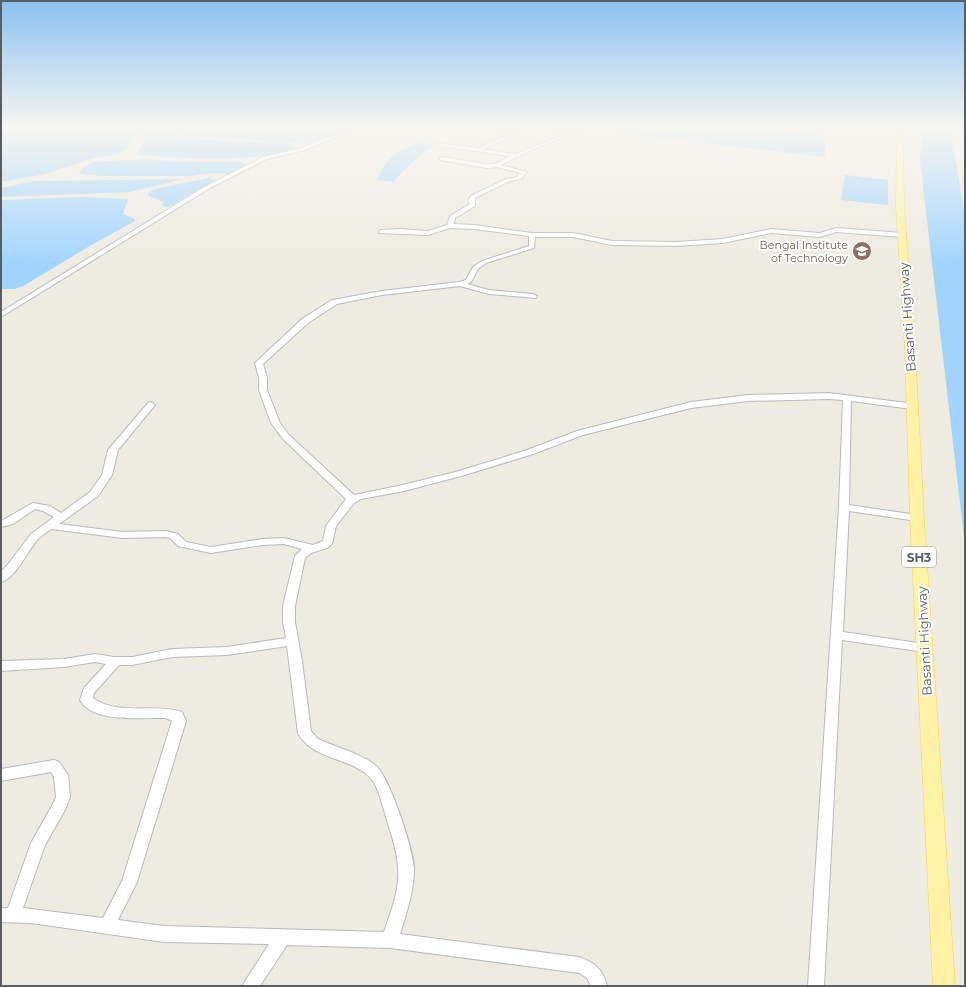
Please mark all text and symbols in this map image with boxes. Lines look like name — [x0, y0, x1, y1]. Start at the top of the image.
place label: Bengal Institute of Technology — [760, 238, 848, 265]
school or university icon: Bengal Institute of Technology — [851, 240, 873, 262]
street label: Basanti Highway — [895, 261, 919, 372]
road number: SH3 — [902, 547, 936, 567]
street label: Basanti Highway — [913, 585, 935, 696]

